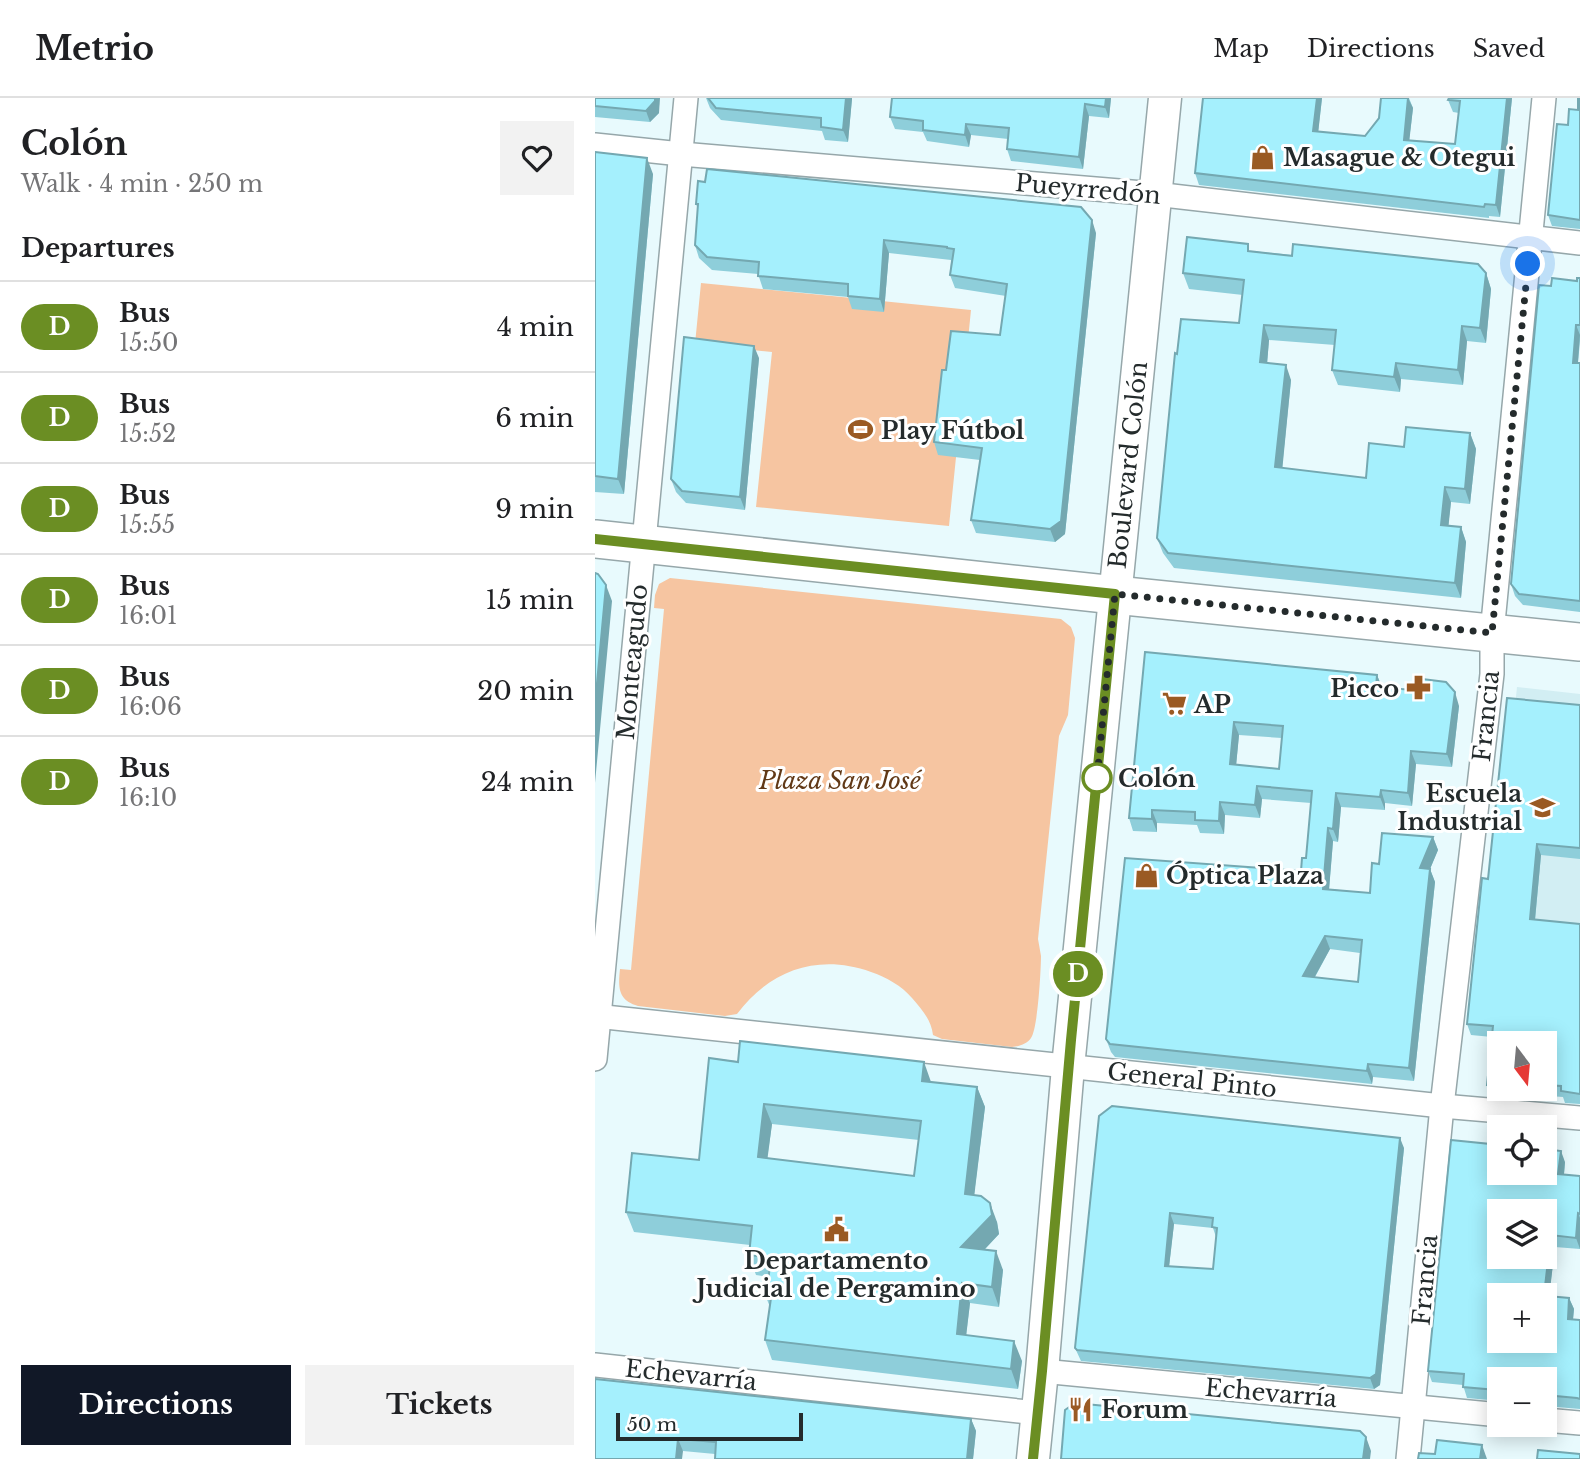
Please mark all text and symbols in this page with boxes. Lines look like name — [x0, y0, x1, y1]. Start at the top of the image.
text: Metrio — [35, 28, 154, 69]
text: Map — [1213, 34, 1269, 63]
text: Directions — [1307, 34, 1435, 63]
text: Saved — [1473, 34, 1545, 63]
button: heart — [500, 121, 574, 195]
text: Colón — [21, 123, 127, 164]
shop icon: Masague & Otegui — [1249, 143, 1277, 171]
place label: Masague & Otegui — [1283, 143, 1516, 172]
street label: Pueyrredón — [1014, 168, 1162, 210]
text: Walk · 4 min · 250 m — [21, 170, 263, 198]
text: Departures — [21, 232, 175, 264]
your location — [1510, 246, 1545, 281]
text: Bus — [119, 297, 170, 329]
text: 4 min — [497, 311, 574, 343]
text: D — [48, 312, 71, 341]
text: 15:50 — [119, 329, 178, 357]
street label: Boulevard Colón — [1103, 360, 1153, 570]
text: Bus — [119, 388, 170, 420]
text: 6 min — [495, 402, 574, 434]
text: D — [48, 403, 71, 432]
sports icon: Play Fútbol — [847, 416, 875, 444]
place label: Play Fútbol — [881, 416, 1025, 445]
text: 15:52 — [119, 420, 176, 448]
text: Bus — [119, 479, 170, 511]
text: 9 min — [495, 493, 574, 525]
text: D — [48, 494, 71, 523]
text: 15:55 — [119, 511, 175, 539]
text: Bus — [119, 570, 170, 602]
street label: Monteagudo — [611, 583, 653, 741]
text: 15 min — [485, 584, 574, 616]
text: D — [48, 585, 71, 614]
text: 16:01 — [119, 602, 177, 630]
text: Bus — [119, 661, 170, 693]
street label: Francia — [1467, 668, 1505, 763]
place label: Picco — [1330, 674, 1399, 703]
pharmacy icon: Picco — [1405, 674, 1433, 702]
text: 20 min — [477, 675, 574, 707]
text: D — [48, 676, 71, 705]
supermarket icon: AP — [1160, 690, 1188, 718]
place label: AP — [1193, 690, 1231, 719]
text: 16:06 — [119, 693, 182, 721]
text: Bus — [119, 752, 170, 784]
marker: Colón — [1082, 763, 1112, 793]
place label: Colón — [1118, 764, 1196, 793]
text: 24 min — [481, 766, 574, 798]
park label: Plaza San José — [758, 766, 923, 795]
text: D — [48, 767, 71, 796]
place label: Escuela Industrial — [1397, 779, 1522, 836]
text: 16:10 — [119, 784, 177, 812]
school or university icon: Escuela Industrial — [1528, 793, 1556, 821]
place label: Óptica Plaza — [1166, 860, 1324, 890]
shop icon: Óptica Plaza — [1132, 861, 1160, 889]
line badge: D — [1055, 951, 1101, 997]
text: D — [1067, 959, 1089, 988]
north arrow — [1487, 1031, 1557, 1101]
map controls — [1487, 1031, 1557, 1437]
street label: General Pinto — [1106, 1057, 1278, 1103]
button: locate — [1487, 1115, 1557, 1185]
button: layers — [1487, 1199, 1557, 1269]
public building icon: Departamento Judicial de Pergamino — [822, 1215, 850, 1243]
street label: Francia — [1407, 1232, 1443, 1327]
place label: Departamento Judicial de Pergamino — [691, 1246, 976, 1303]
button: + — [1487, 1283, 1557, 1353]
street label: Echevarría — [624, 1354, 759, 1396]
button: Directions — [21, 1365, 291, 1445]
button: Tickets — [305, 1365, 574, 1445]
button: − — [1487, 1367, 1557, 1437]
street label: Echevarría — [1204, 1373, 1339, 1413]
restaurant icon: Forum — [1067, 1395, 1095, 1423]
place label: Forum — [1101, 1395, 1188, 1424]
scale bar — [616, 1410, 803, 1442]
text: 50 m — [627, 1413, 677, 1436]

